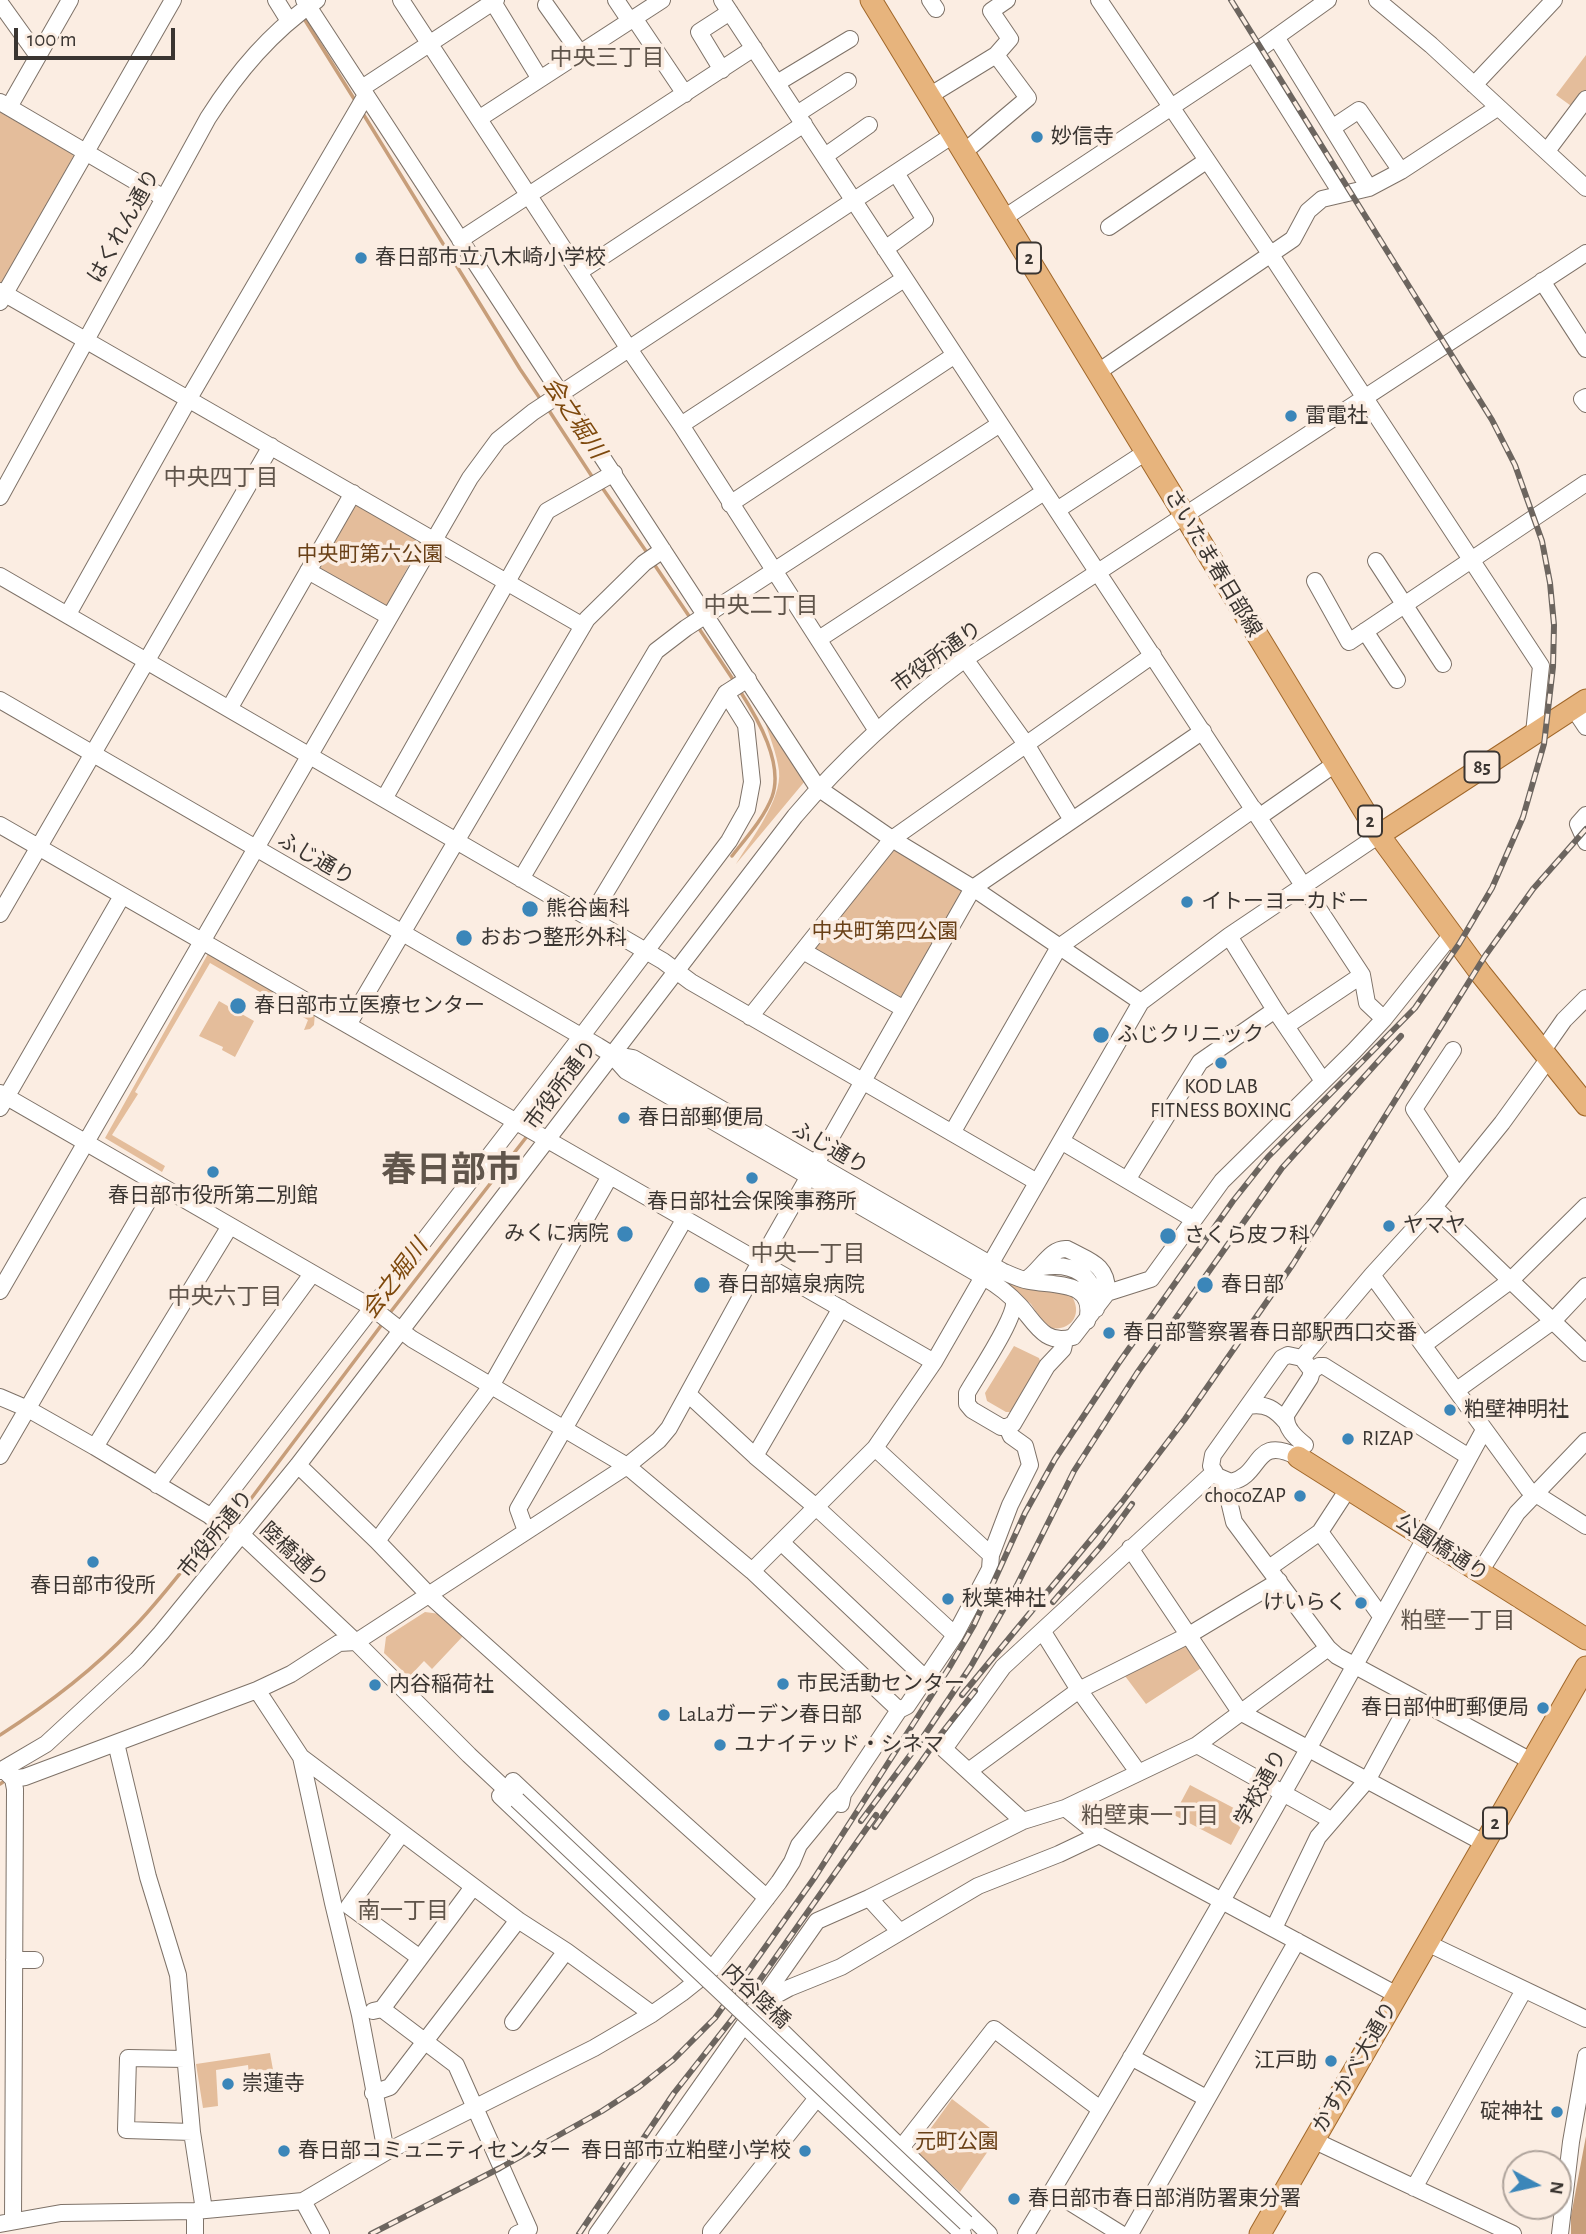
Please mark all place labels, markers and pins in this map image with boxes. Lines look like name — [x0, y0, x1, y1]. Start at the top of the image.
place label: 妙信寺 — [1051, 124, 1114, 150]
marker: 妙信寺 — [1029, 129, 1045, 145]
place label: 春日部市立八木崎小学校 — [375, 245, 606, 271]
marker: 春日部市立八木崎小学校 — [353, 250, 369, 266]
place label: 雷電社 — [1305, 403, 1368, 429]
marker: 雷電社 — [1283, 408, 1299, 424]
place label: イトーヨーカドー — [1201, 889, 1369, 915]
marker: イトーヨーカドー — [1179, 894, 1195, 910]
place label: 熊谷歯科 — [546, 896, 630, 922]
marker: 熊谷歯科 — [520, 899, 540, 919]
place label: おおつ整形外科 — [480, 925, 627, 951]
marker: おおつ整形外科 — [454, 928, 474, 948]
place label: 春日部市立医療センター — [254, 993, 485, 1019]
marker: 春日部市立医療センター — [228, 996, 248, 1016]
place label: ふじクリニック — [1117, 1022, 1264, 1048]
marker: ふじクリニック — [1091, 1025, 1111, 1045]
marker: KOD LAB FITNESS BOXING — [1213, 1055, 1229, 1071]
place label: KOD LAB FITNESS BOXING — [1150, 1074, 1292, 1124]
place label: 春日部郵便局 — [638, 1105, 764, 1131]
marker: 春日部郵便局 — [616, 1110, 632, 1126]
marker: 春日部市役所第二別館 — [205, 1164, 221, 1180]
marker: 春日部社会保険事務所 — [744, 1170, 760, 1186]
place label: 春日部市役所第二別館 — [108, 1183, 318, 1209]
place label: 春日部社会保険事務所 — [647, 1189, 857, 1215]
place label: ヤマヤ — [1403, 1213, 1466, 1239]
marker: ヤマヤ — [1381, 1218, 1397, 1234]
place label: みくに病院 — [504, 1221, 609, 1247]
place label: さくら皮フ科 — [1184, 1223, 1310, 1249]
marker: みくに病院 — [615, 1224, 635, 1244]
marker: さくら皮フ科 — [1158, 1226, 1178, 1246]
place label: 春日部嬉泉病院 — [718, 1272, 865, 1298]
place label: 春日部 — [1221, 1272, 1284, 1298]
marker: 春日部嬉泉病院 — [692, 1275, 712, 1295]
marker: 春日部 — [1195, 1275, 1215, 1295]
place label: 春日部警察署春日部駅西口交番 — [1123, 1320, 1417, 1346]
marker: 春日部警察署春日部駅西口交番 — [1101, 1325, 1117, 1341]
place label: 粕壁神明社 — [1464, 1397, 1569, 1423]
marker: 粕壁神明社 — [1442, 1402, 1458, 1418]
place label: RIZAP — [1362, 1426, 1413, 1452]
marker: RIZAP — [1340, 1431, 1356, 1447]
place label: chocoZAP — [1204, 1483, 1286, 1509]
marker: chocoZAP — [1292, 1488, 1308, 1504]
marker: 春日部市役所 — [85, 1554, 101, 1570]
place label: 春日部市役所 — [30, 1573, 156, 1599]
place label: 秋葉神社 — [962, 1586, 1046, 1612]
place label: けいらく — [1263, 1590, 1347, 1616]
marker: 秋葉神社 — [940, 1591, 956, 1607]
marker: けいらく — [1353, 1595, 1369, 1611]
place label: 市民活動センター — [797, 1671, 965, 1697]
place label: 内谷稲荷社 — [389, 1672, 494, 1698]
marker: 市民活動センター — [775, 1676, 791, 1692]
marker: 内谷稲荷社 — [367, 1677, 383, 1693]
place label: 春日部仲町郵便局 — [1361, 1695, 1529, 1721]
marker: 春日部仲町郵便局 — [1535, 1700, 1551, 1716]
place label: LaLaガーデン春日部 — [678, 1702, 862, 1728]
marker: LaLaガーデン春日部 — [656, 1707, 672, 1723]
place label: ユナイテッド・シネマ — [734, 1732, 944, 1758]
marker: ユナイテッド・シネマ — [712, 1737, 728, 1753]
place label: 江戸助 — [1254, 2048, 1317, 2074]
marker: 江戸助 — [1323, 2053, 1339, 2069]
place label: 崇蓮寺 — [242, 2071, 305, 2097]
marker: 崇蓮寺 — [220, 2076, 236, 2092]
place label: 碇神社 — [1480, 2099, 1543, 2125]
marker: 碇神社 — [1549, 2104, 1565, 2120]
place label: 春日部コミュニティセンター — [298, 2138, 571, 2164]
place label: 春日部市立粕壁小学校 — [581, 2138, 791, 2164]
marker: 春日部コミュニティセンター — [276, 2143, 292, 2159]
marker: 春日部市立粕壁小学校 — [797, 2143, 813, 2159]
place label: 春日部市春日部消防署東分署 — [1028, 2186, 1301, 2212]
marker: 春日部市春日部消防署東分署 — [1006, 2191, 1022, 2207]

